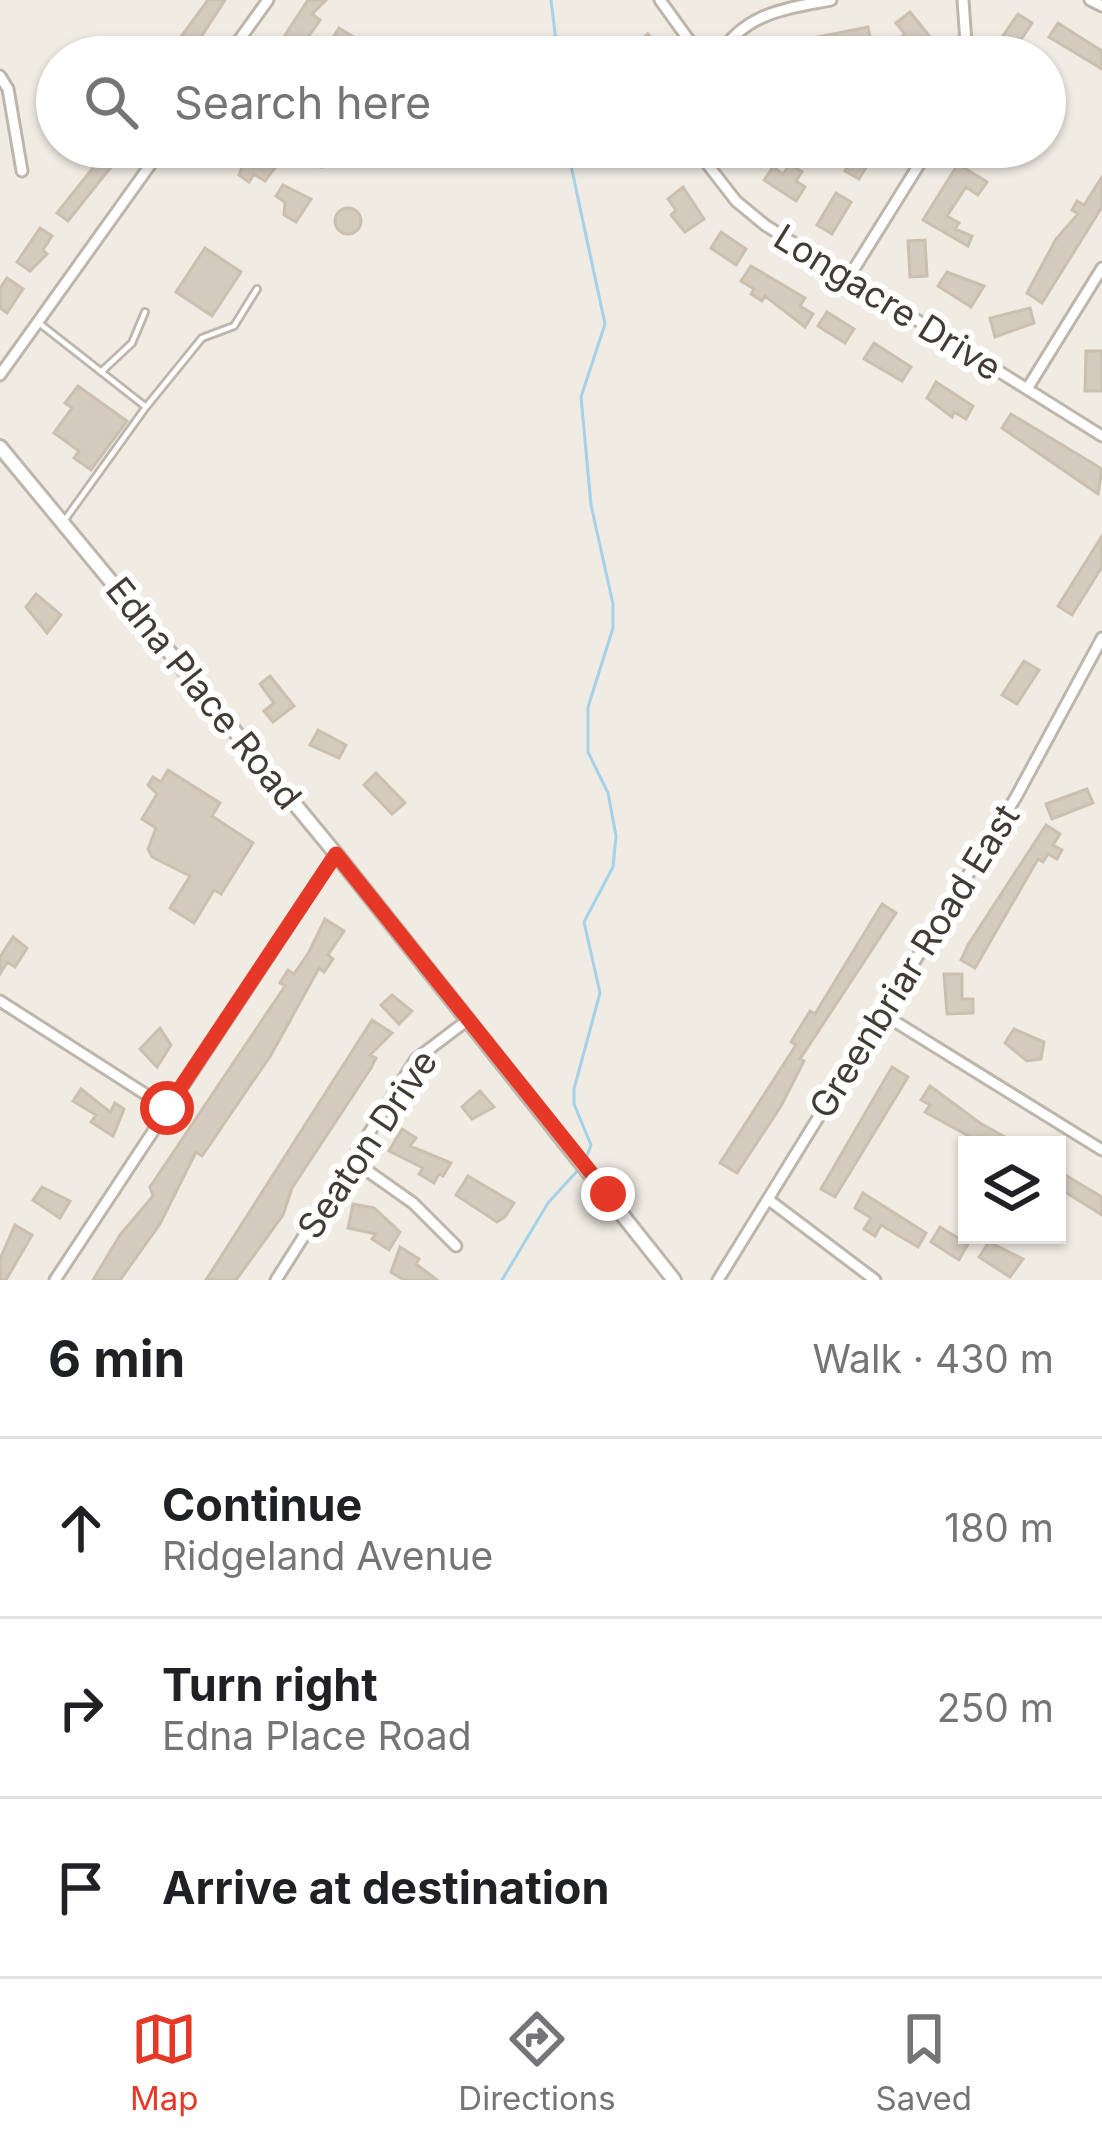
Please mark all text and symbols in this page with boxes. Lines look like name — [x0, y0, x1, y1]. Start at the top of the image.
search box — [36, 36, 1066, 168]
icon: search — [78, 69, 144, 135]
text: Search here — [174, 75, 431, 130]
street label: Longacre Drive — [766, 215, 1010, 389]
street label: Edna Place Road — [97, 568, 311, 818]
street label: Greenbriar Road East — [800, 796, 1029, 1126]
street label: Seaton Drive — [288, 1041, 446, 1247]
route start — [140, 1081, 194, 1135]
map controls — [958, 1136, 1066, 1244]
button: layers — [958, 1136, 1066, 1244]
route end — [581, 1167, 635, 1221]
text: 6 min — [48, 1328, 185, 1389]
text: Walk · 430 m — [813, 1335, 1054, 1382]
text: Continue — [162, 1477, 362, 1532]
icon: ahead — [48, 1495, 114, 1561]
text: 180 m — [944, 1504, 1054, 1551]
text: Ridgeland Avenue — [162, 1532, 493, 1579]
text: Turn right — [162, 1657, 378, 1712]
icon: right — [48, 1675, 114, 1741]
text: 250 m — [937, 1684, 1054, 1731]
text: Edna Place Road — [162, 1712, 472, 1759]
icon: arrive — [48, 1855, 114, 1921]
text: Arrive at destination — [162, 1860, 609, 1915]
tab: Map — [130, 2006, 198, 2118]
tab: Directions — [458, 2006, 616, 2118]
tab: Saved — [875, 2006, 972, 2118]

